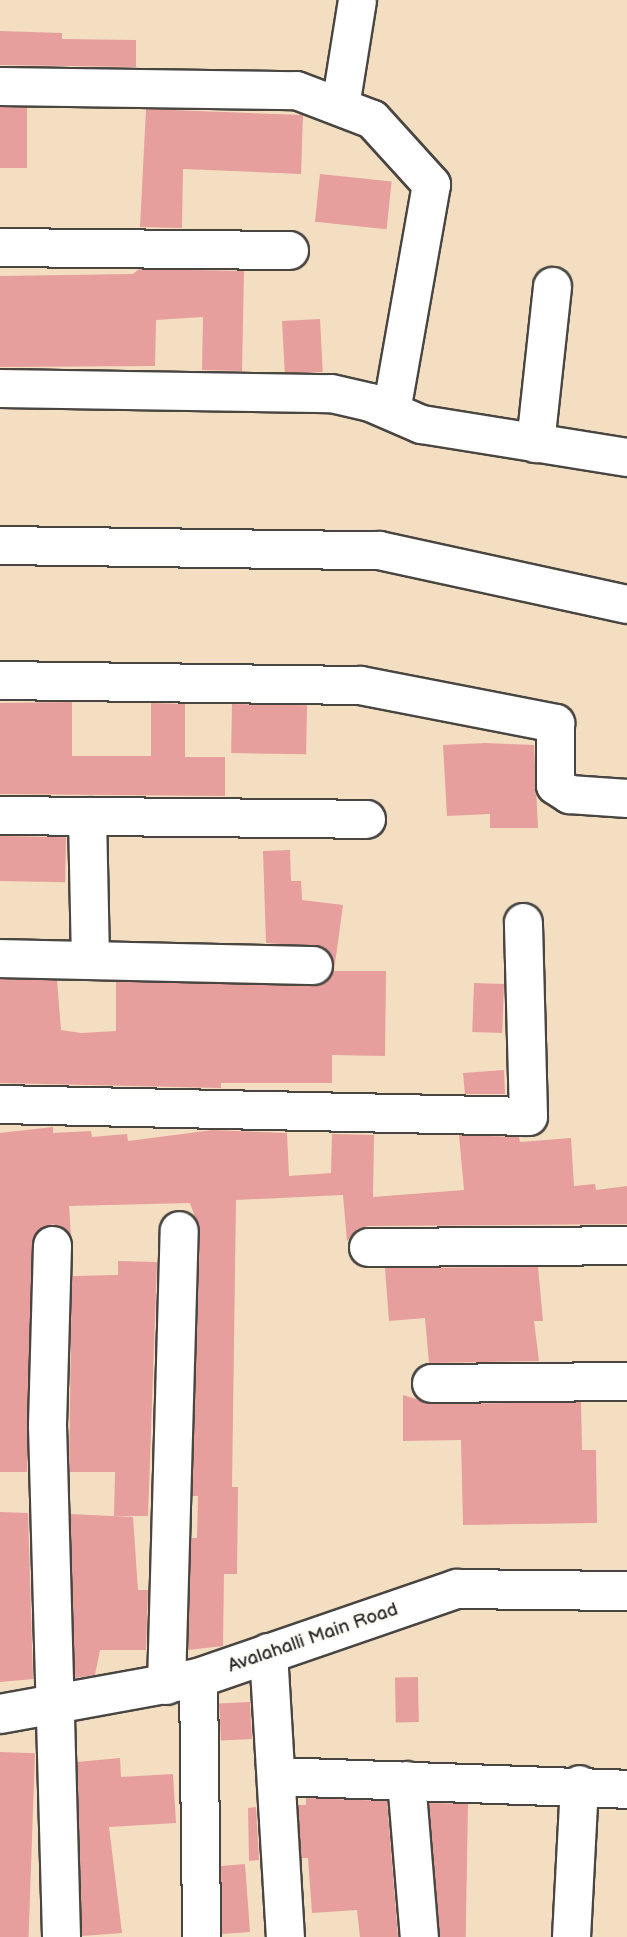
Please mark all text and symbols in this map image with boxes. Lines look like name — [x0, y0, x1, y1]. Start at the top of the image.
street label: Avalahalli Main Road — [225, 1598, 401, 1678]

